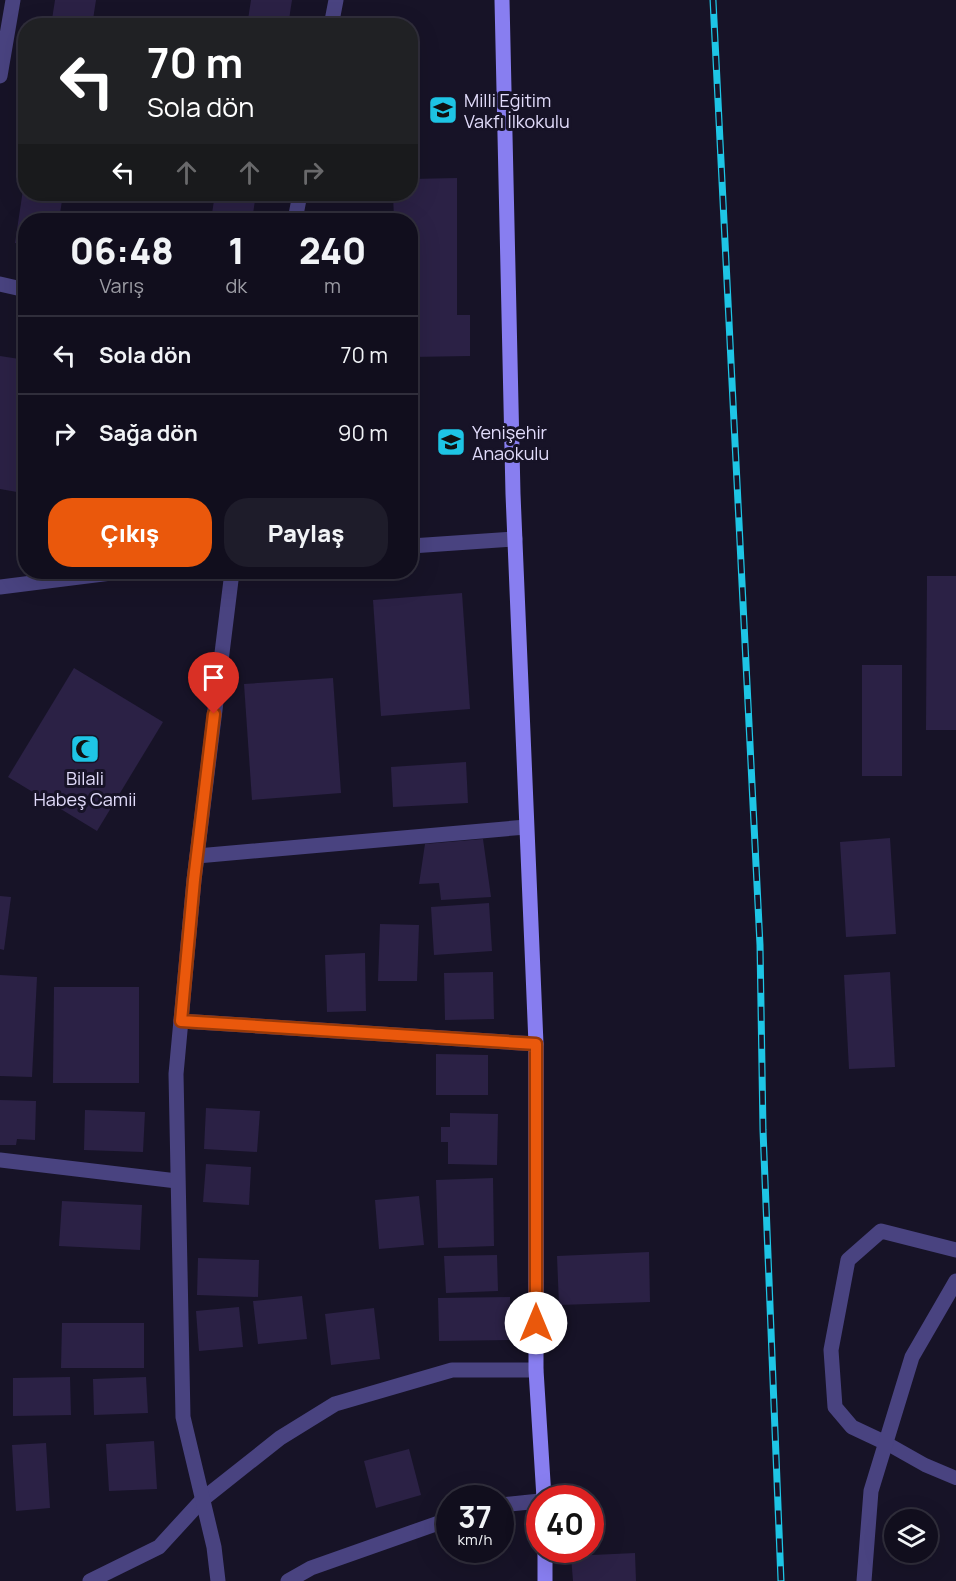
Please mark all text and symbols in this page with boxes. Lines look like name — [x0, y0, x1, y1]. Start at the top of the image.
text: 70 m — [147, 33, 243, 91]
icon: left — [48, 42, 126, 120]
text: Sola dön — [147, 88, 254, 125]
place label: Milli Eğitim Vakfı İlkokulu — [464, 88, 570, 133]
school or university icon: Milli Eğitim Vakfı İlkokulu — [427, 94, 459, 126]
icon: left — [107, 156, 140, 189]
icon: ahead — [170, 156, 203, 189]
icon: ahead — [233, 156, 266, 189]
icon: right — [296, 156, 329, 189]
text: 06:48 — [70, 226, 174, 275]
text: 1 — [228, 226, 244, 275]
text: 240 — [299, 226, 366, 275]
text: Varış — [99, 272, 144, 299]
text: dk — [225, 272, 247, 299]
text: m — [324, 272, 341, 299]
icon: left — [48, 339, 81, 372]
text: Sola dön — [99, 340, 191, 370]
text: 70 m — [340, 340, 388, 370]
icon: right — [48, 417, 81, 450]
text: Sağa dön — [99, 418, 198, 448]
text: 90 m — [338, 418, 388, 448]
place label: Yenişehir Anaokulu — [472, 420, 549, 465]
school or university icon: Yenişehir Anaokulu — [435, 426, 467, 458]
button: Çıkış — [48, 498, 212, 567]
button: Paylaş — [224, 498, 388, 567]
pin — [188, 652, 239, 714]
icon: arrive — [197, 661, 230, 694]
mosque icon: Bilali Habeş Camii — [69, 733, 101, 765]
place label: Bilali Habeş Camii — [33, 766, 137, 811]
position arrow — [504, 1291, 568, 1355]
speed limit sign: 40 — [526, 1485, 604, 1563]
text: 37 — [458, 1496, 492, 1537]
map controls — [884, 1509, 938, 1563]
button: layers — [884, 1509, 938, 1563]
text: km/h — [458, 1529, 492, 1550]

